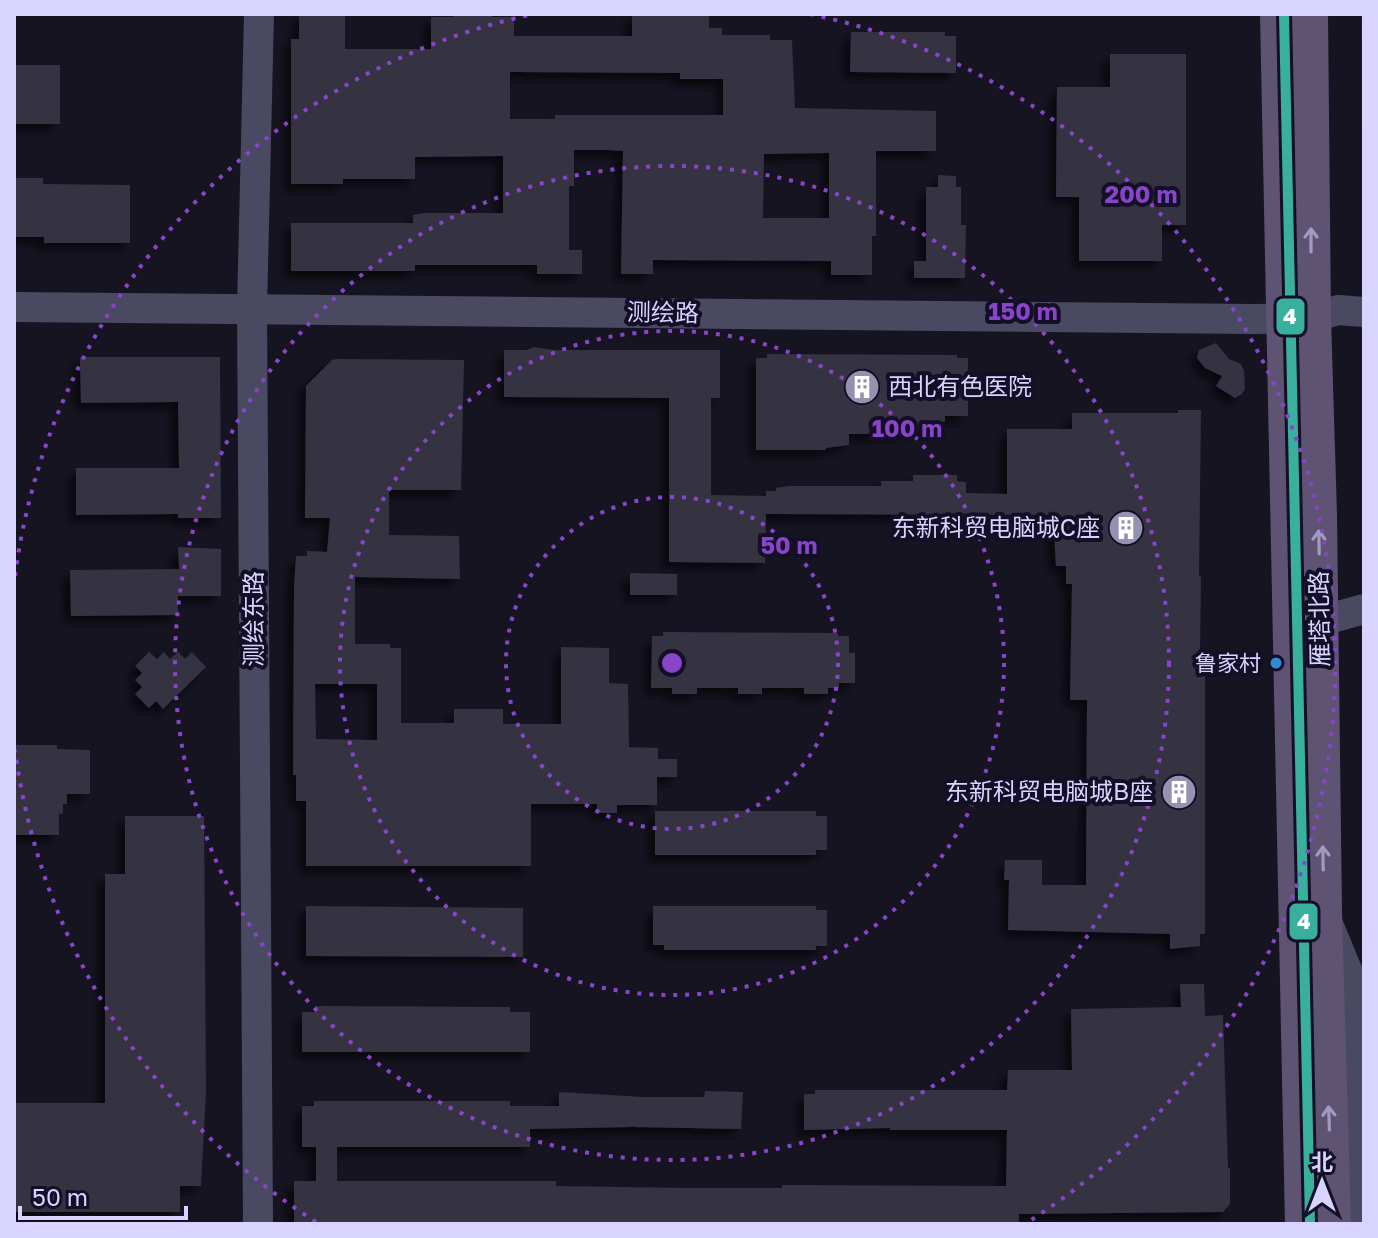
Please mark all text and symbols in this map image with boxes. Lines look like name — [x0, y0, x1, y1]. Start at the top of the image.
text: 200 m — [1105, 179, 1177, 208]
one-way arrow — [1303, 227, 1319, 254]
street label: 测绘路 — [627, 296, 699, 327]
text: 150 m — [988, 296, 1058, 325]
line badge: 4 — [1275, 297, 1306, 336]
text: 4 — [1283, 302, 1297, 329]
building icon: 西北有色医院 — [843, 368, 881, 406]
place label: 西北有色医院 — [888, 371, 1032, 400]
text: 100 m — [872, 413, 942, 442]
building icon: 东新科贸电脑城C座 — [1107, 509, 1145, 547]
place label: 东新科贸电脑城C座 — [892, 512, 1100, 541]
one-way arrow — [1311, 529, 1327, 556]
text: 50 m — [760, 530, 818, 559]
street label: 测绘东路 — [238, 571, 267, 667]
street label: 雁塔北路 — [1303, 571, 1334, 667]
centre of rings — [658, 649, 686, 677]
place label: 鲁家村 — [1195, 649, 1261, 676]
marker: 鲁家村 — [1268, 655, 1284, 671]
building icon: 东新科贸电脑城B座 — [1160, 773, 1198, 811]
place label: 东新科贸电脑城B座 — [945, 776, 1153, 805]
one-way arrow — [1315, 845, 1331, 872]
line badge: 4 — [1288, 902, 1319, 941]
text: 4 — [1297, 907, 1311, 934]
one-way arrow — [1322, 1105, 1337, 1132]
north arrow — [1282, 1142, 1362, 1222]
text: 北 — [1311, 1148, 1333, 1175]
scale bar — [20, 1170, 186, 1220]
text: 50 m — [32, 1182, 88, 1211]

